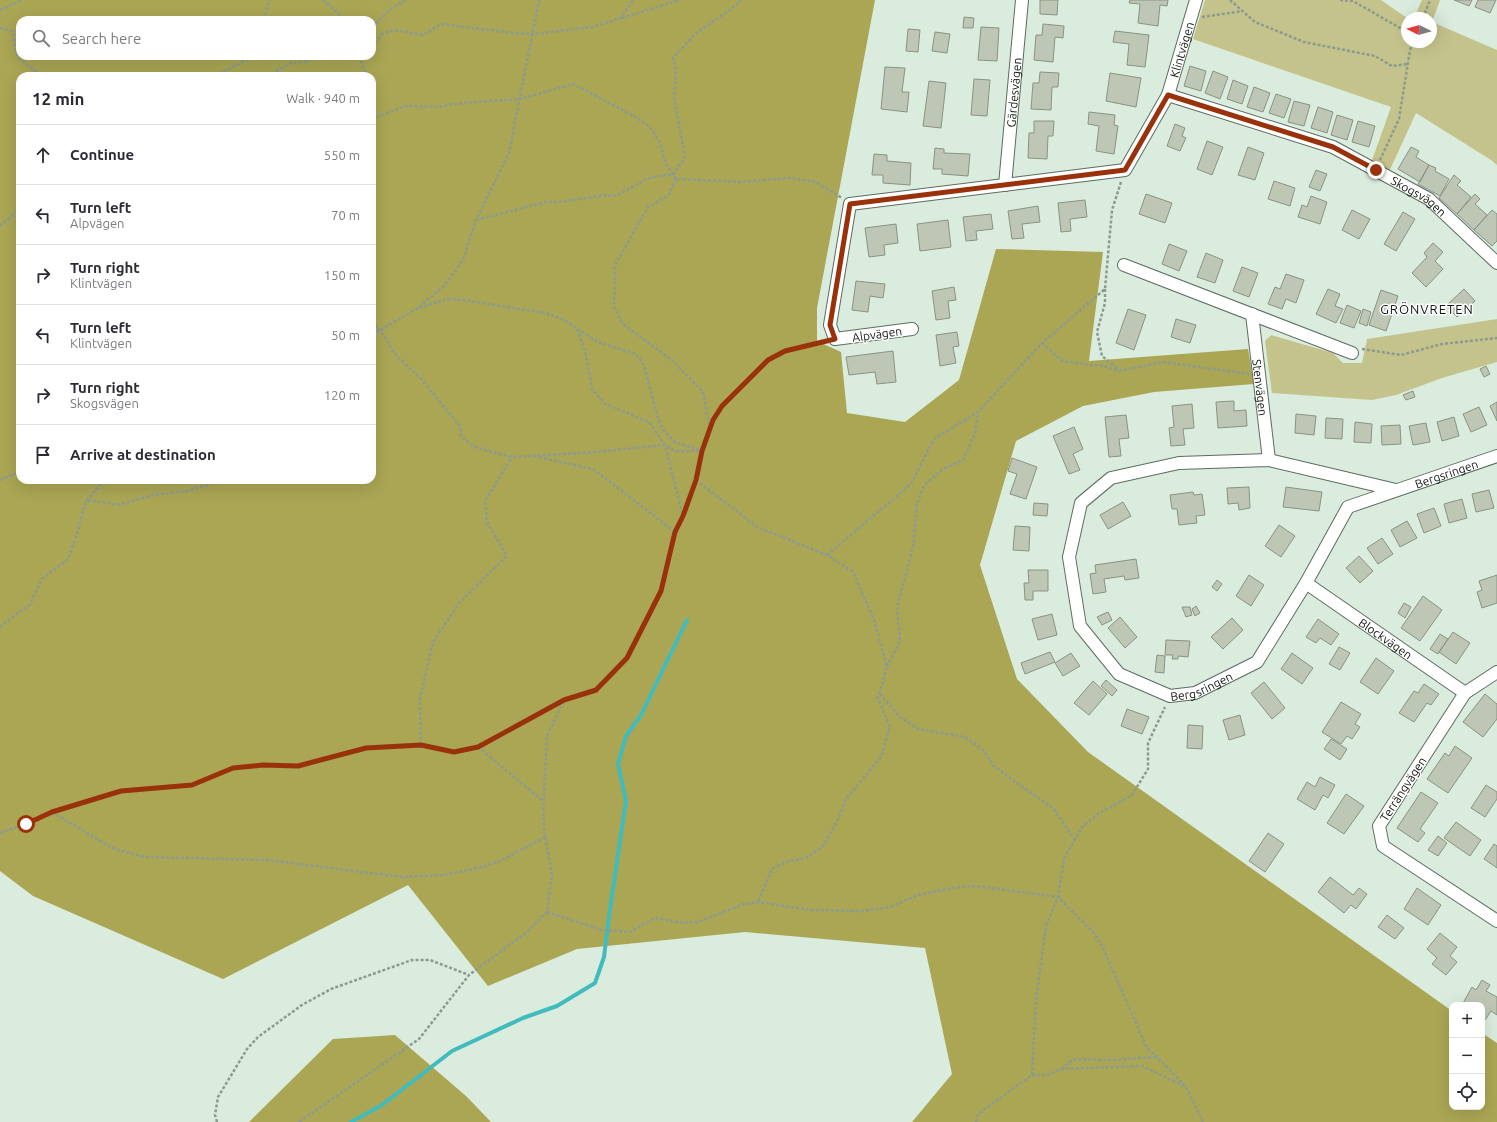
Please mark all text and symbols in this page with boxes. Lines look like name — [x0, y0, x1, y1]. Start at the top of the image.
north arrow — [1401, 12, 1437, 48]
search box — [16, 16, 376, 60]
street label: Klintvägen — [1167, 20, 1196, 79]
icon: search — [30, 27, 52, 49]
text: Search here — [62, 30, 141, 47]
street label: Gärdesvägen — [1004, 57, 1023, 128]
text: 12 min — [32, 89, 85, 108]
text: Walk · 940 m — [286, 91, 360, 105]
icon: ahead — [32, 144, 54, 166]
text: Continue — [70, 146, 134, 163]
text: 550 m — [324, 148, 360, 162]
route end — [1367, 161, 1385, 179]
street label: Skogsvägen — [1389, 173, 1449, 219]
text: Turn left — [70, 199, 131, 216]
icon: left — [32, 204, 54, 226]
text: 70 m — [331, 208, 360, 222]
text: Alpvägen — [70, 216, 125, 230]
text: Turn right — [70, 259, 140, 276]
icon: right — [32, 264, 54, 286]
text: 150 m — [324, 268, 360, 282]
text: Klintvägen — [70, 276, 132, 290]
district label: GRÖNVRETEN — [1380, 301, 1474, 316]
text: Turn left — [70, 319, 131, 336]
icon: left — [32, 324, 54, 346]
street label: Alpvägen — [851, 324, 903, 344]
text: 50 m — [331, 328, 360, 342]
text: Klintvägen — [70, 336, 132, 350]
street label: Stenvägen — [1251, 359, 1270, 417]
text: Turn right — [70, 379, 140, 396]
icon: right — [32, 384, 54, 406]
text: 120 m — [324, 388, 360, 402]
text: Skogsvägen — [70, 396, 139, 410]
icon: arrive — [32, 444, 54, 466]
text: Arrive at destination — [70, 446, 216, 463]
street label: Bergsringen — [1413, 457, 1479, 490]
street label: Blockvägen — [1357, 615, 1415, 661]
street label: Bergsringen — [1170, 669, 1234, 702]
street label: Terrängvägen — [1377, 754, 1429, 824]
route start — [17, 815, 35, 833]
map controls — [1449, 1002, 1485, 1110]
button: + — [1449, 1002, 1485, 1038]
button: − — [1449, 1038, 1485, 1074]
button: locate — [1449, 1074, 1485, 1110]

